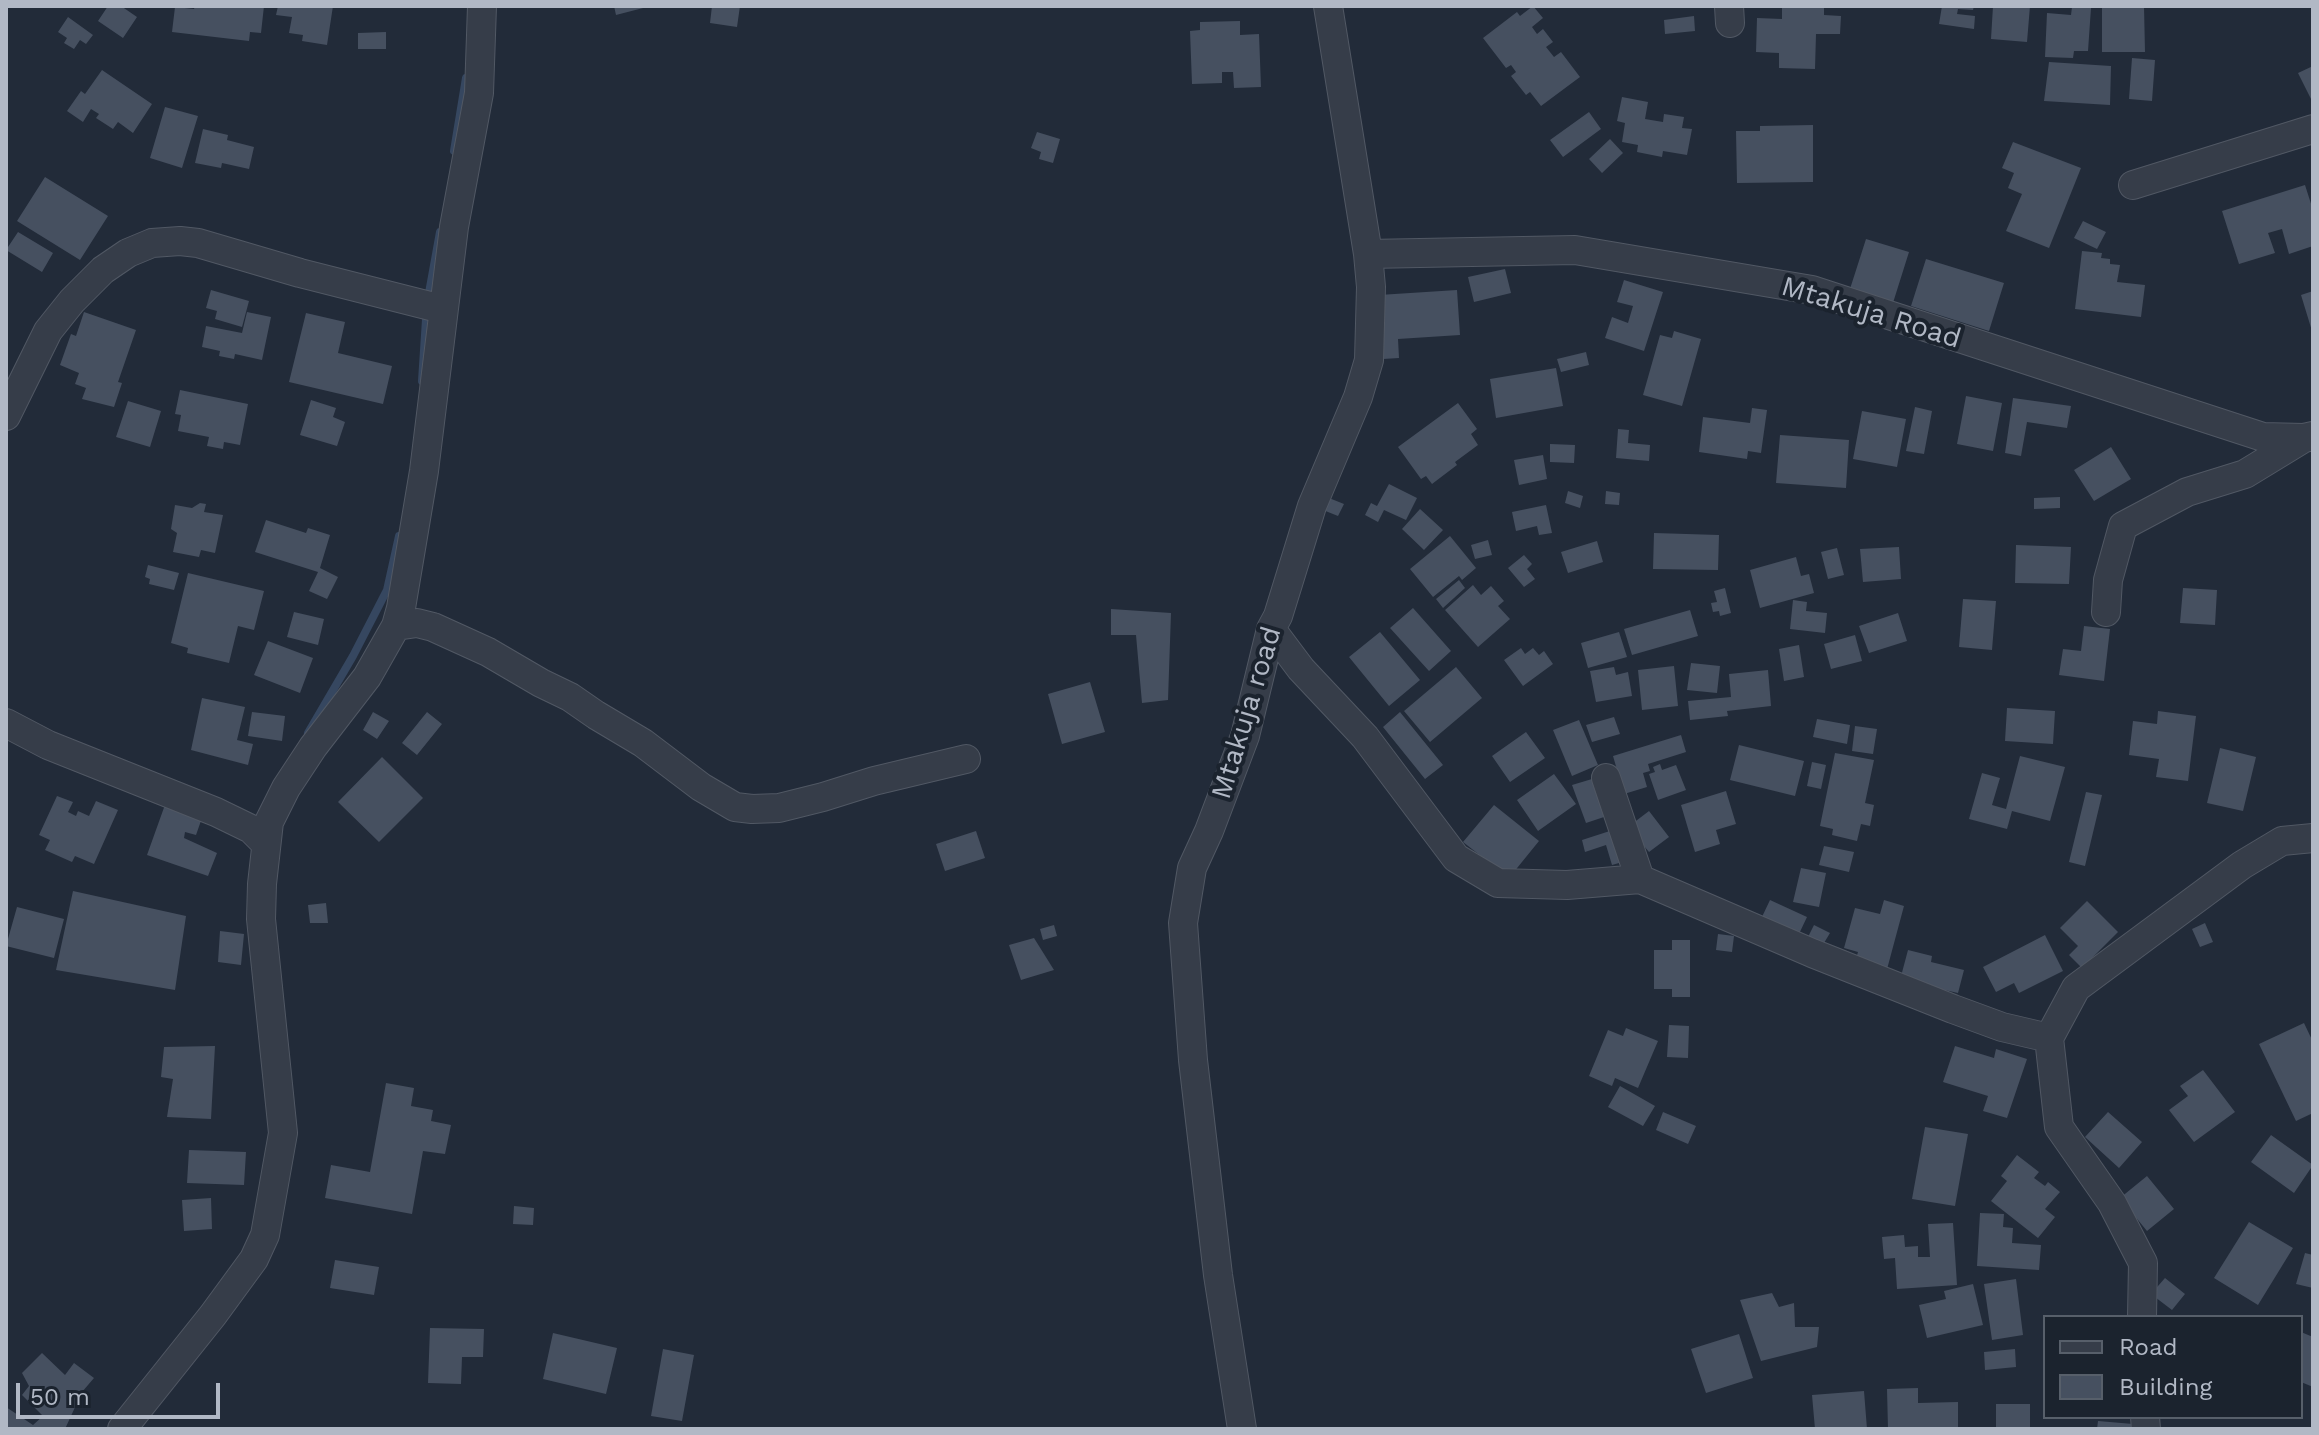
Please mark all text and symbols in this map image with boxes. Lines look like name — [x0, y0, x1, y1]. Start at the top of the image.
street label: Mtakuja Road — [1777, 270, 1965, 356]
street label: Mtakuja road — [1205, 623, 1289, 803]
legend — [2043, 1315, 2303, 1419]
text: Road — [2119, 1333, 2178, 1361]
scale bar — [20, 1367, 224, 1417]
text: Building — [2119, 1373, 2212, 1401]
text: 50 m — [30, 1383, 90, 1411]

